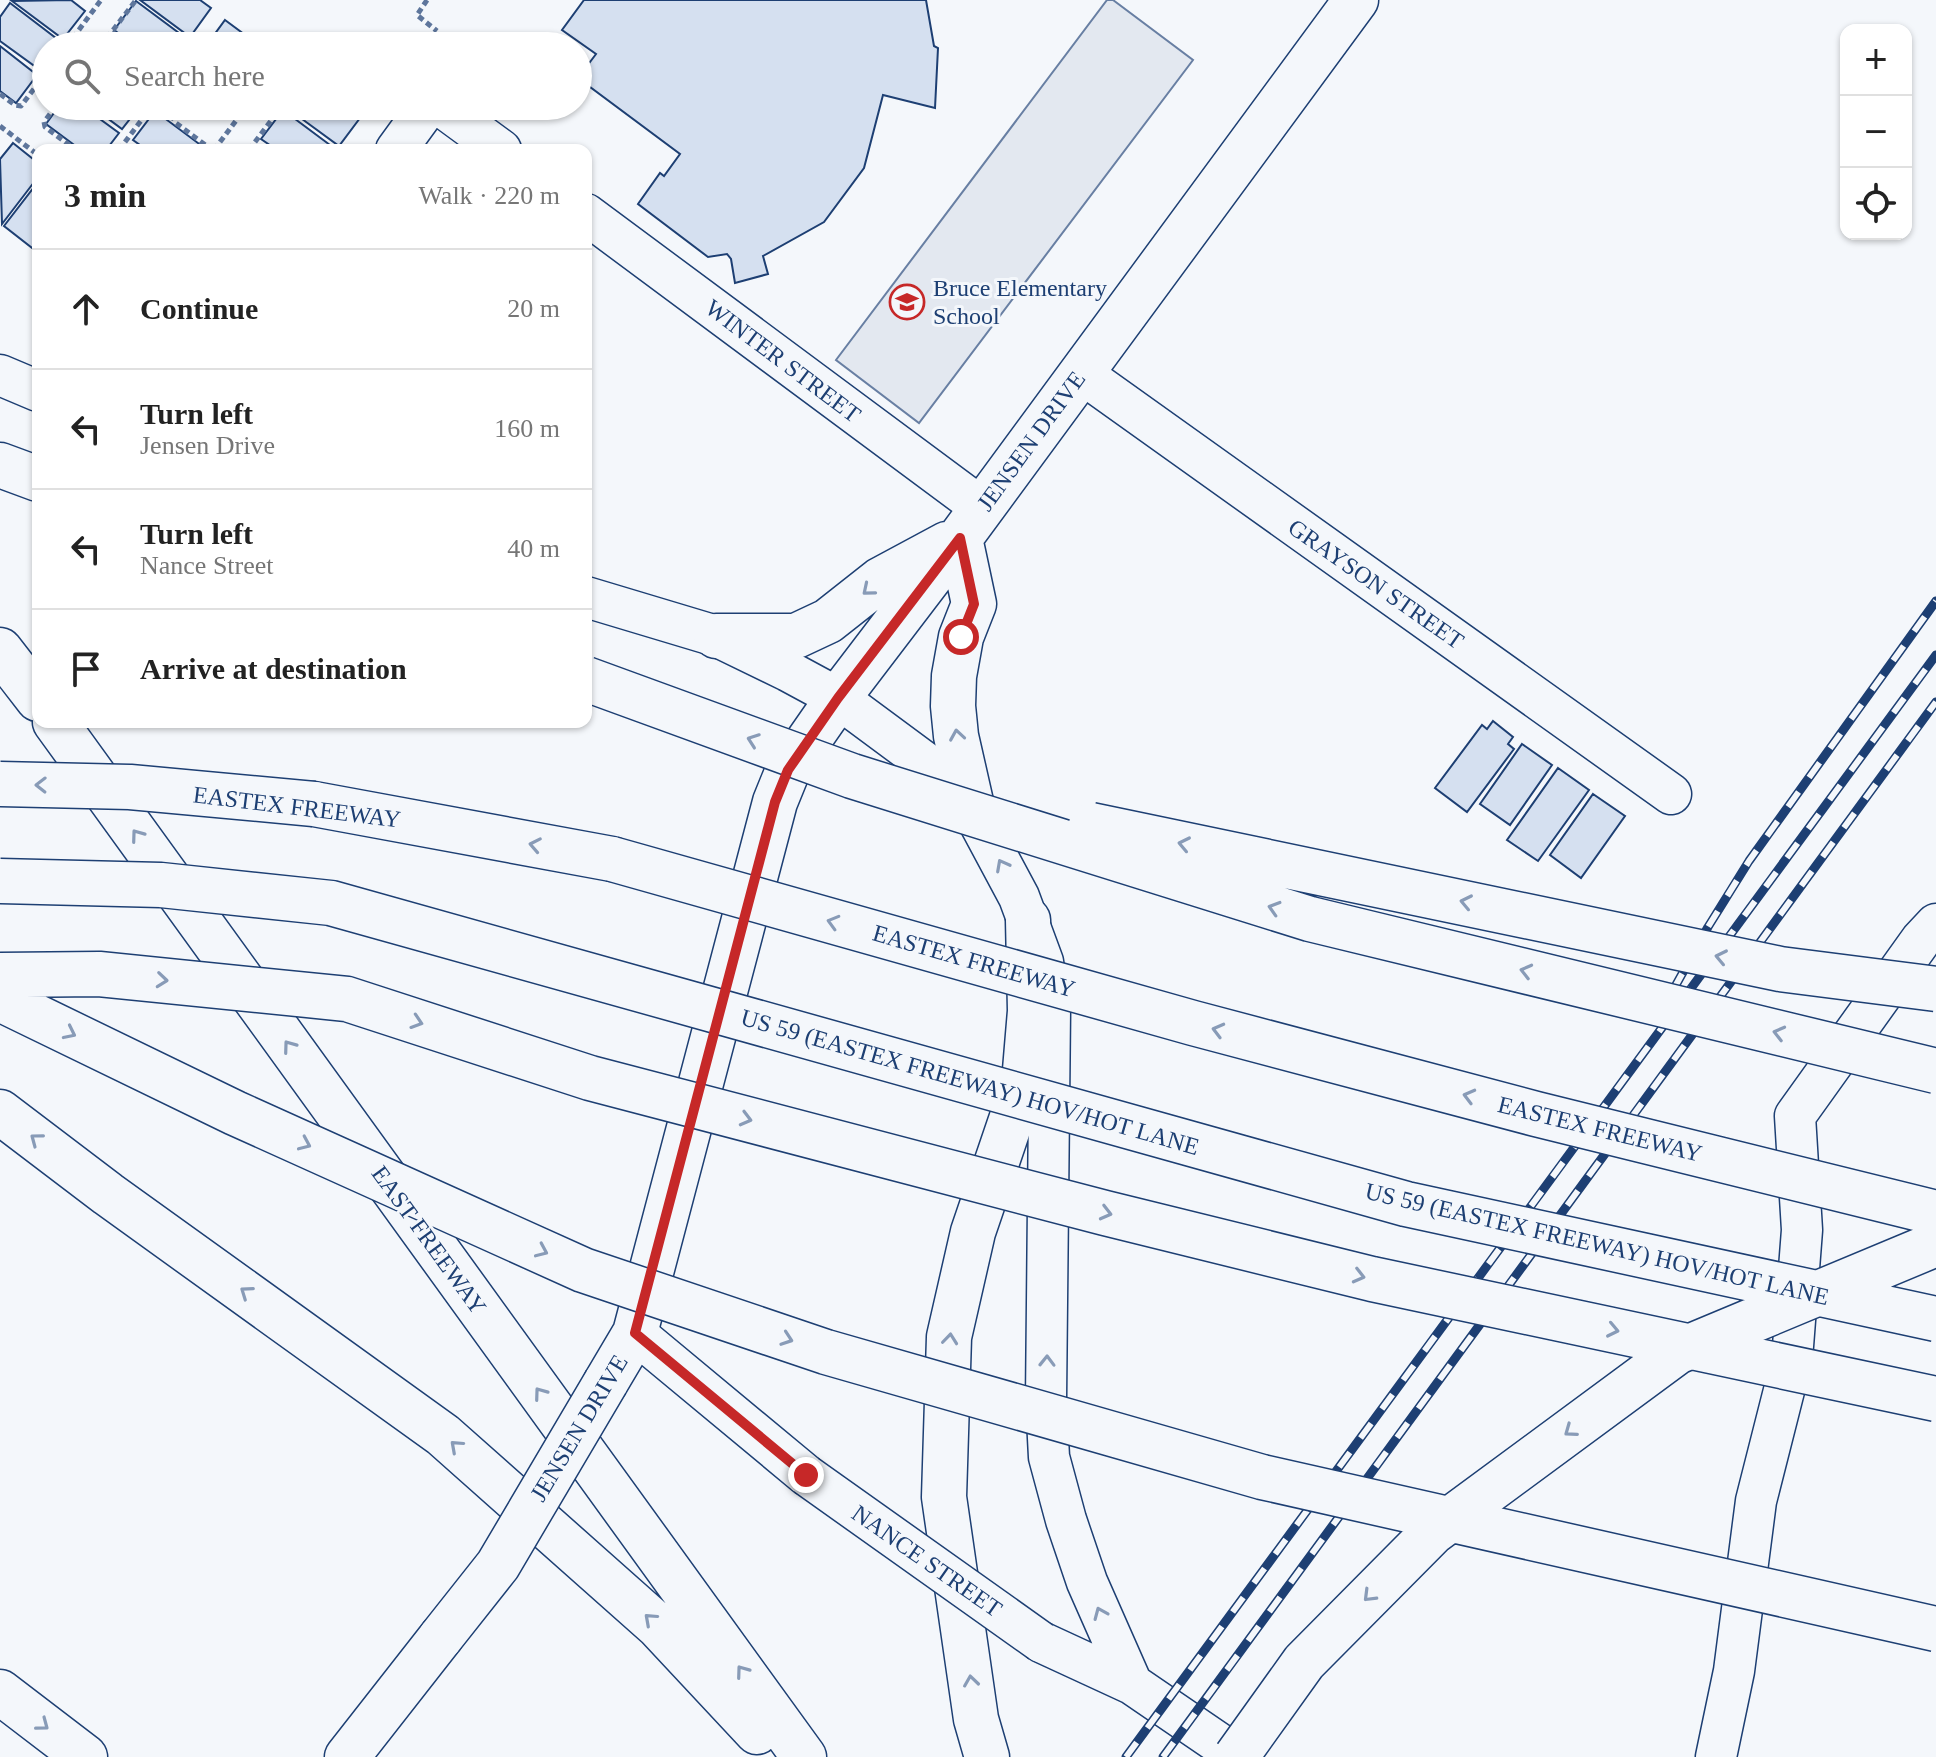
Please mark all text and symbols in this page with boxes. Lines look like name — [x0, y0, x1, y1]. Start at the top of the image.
map controls — [1840, 24, 1912, 240]
button: + — [1840, 24, 1912, 96]
search box — [32, 32, 592, 120]
icon: search — [60, 54, 104, 98]
text: Search here — [124, 59, 265, 92]
button: − — [1840, 96, 1912, 168]
button: locate — [1840, 168, 1912, 240]
text: 3 min — [64, 177, 146, 214]
text: Walk · 220 m — [418, 181, 560, 210]
place label: Bruce Elementary School — [933, 275, 1107, 329]
school or university icon: Bruce Elementary School — [888, 283, 926, 321]
icon: ahead — [64, 287, 108, 331]
text: Continue — [140, 292, 258, 325]
text: 20 m — [507, 294, 560, 323]
street label: WINTER STREET — [700, 294, 866, 428]
street label: JENSEN DRIVE — [972, 366, 1090, 516]
text: Turn left — [140, 397, 253, 430]
icon: left — [64, 407, 108, 451]
text: 160 m — [494, 414, 560, 443]
text: Jensen Drive — [140, 431, 275, 460]
street label: GRAYSON STREET — [1283, 514, 1469, 654]
text: Turn left — [140, 517, 253, 550]
icon: left — [64, 527, 108, 571]
text: 40 m — [507, 534, 560, 563]
text: Nance Street — [140, 551, 274, 580]
one-way arrow — [863, 580, 878, 595]
route start — [943, 619, 979, 655]
icon: arrive — [64, 647, 108, 691]
text: Arrive at destination — [140, 652, 407, 685]
one-way arrow — [949, 728, 966, 742]
one-way arrow — [746, 733, 760, 750]
one-way arrow — [34, 776, 47, 793]
street label: EASTEX FREEWAY — [192, 781, 402, 833]
one-way arrow — [132, 830, 147, 844]
one-way arrow — [1178, 836, 1192, 853]
one-way arrow — [528, 837, 542, 854]
one-way arrow — [996, 859, 1012, 874]
one-way arrow — [1460, 895, 1473, 912]
one-way arrow — [1268, 901, 1282, 917]
one-way arrow — [826, 914, 840, 931]
street label: EASTEX FREEWAY — [870, 920, 1078, 1002]
one-way arrow — [1714, 949, 1728, 966]
one-way arrow — [1520, 964, 1533, 981]
one-way arrow — [156, 971, 169, 988]
street label: US 59 (EASTEX FREEWAY) HOV/HOT LANE — [738, 1004, 1202, 1160]
one-way arrow — [409, 1012, 423, 1028]
one-way arrow — [1212, 1022, 1225, 1039]
one-way arrow — [62, 1023, 77, 1039]
one-way arrow — [1772, 1025, 1786, 1042]
one-way arrow — [284, 1040, 299, 1055]
one-way arrow — [1463, 1089, 1477, 1105]
street label: EASTEX FREEWAY — [1495, 1091, 1705, 1167]
one-way arrow — [739, 1110, 753, 1127]
one-way arrow — [30, 1135, 45, 1149]
one-way arrow — [297, 1135, 311, 1151]
street label: EAST FREEWAY — [367, 1161, 491, 1319]
street label: US 59 (EASTEX FREEWAY) HOV/HOT LANE — [1363, 1178, 1831, 1310]
one-way arrow — [1099, 1204, 1113, 1221]
one-way arrow — [534, 1242, 548, 1258]
one-way arrow — [1351, 1267, 1365, 1284]
one-way arrow — [241, 1287, 255, 1302]
one-way arrow — [1606, 1321, 1619, 1338]
one-way arrow — [779, 1329, 793, 1345]
one-way arrow — [941, 1332, 958, 1345]
street label: JENSEN DRIVE — [525, 1350, 633, 1506]
one-way arrow — [1038, 1354, 1055, 1367]
one-way arrow — [536, 1387, 550, 1401]
one-way arrow — [1564, 1421, 1578, 1436]
one-way arrow — [450, 1442, 465, 1456]
route end — [788, 1457, 824, 1493]
street label: NANCE STREET — [847, 1500, 1007, 1623]
one-way arrow — [1364, 1587, 1379, 1601]
one-way arrow — [1094, 1607, 1110, 1621]
one-way arrow — [645, 1613, 659, 1628]
one-way arrow — [737, 1665, 752, 1680]
one-way arrow — [963, 1674, 980, 1688]
one-way arrow — [34, 1715, 49, 1729]

